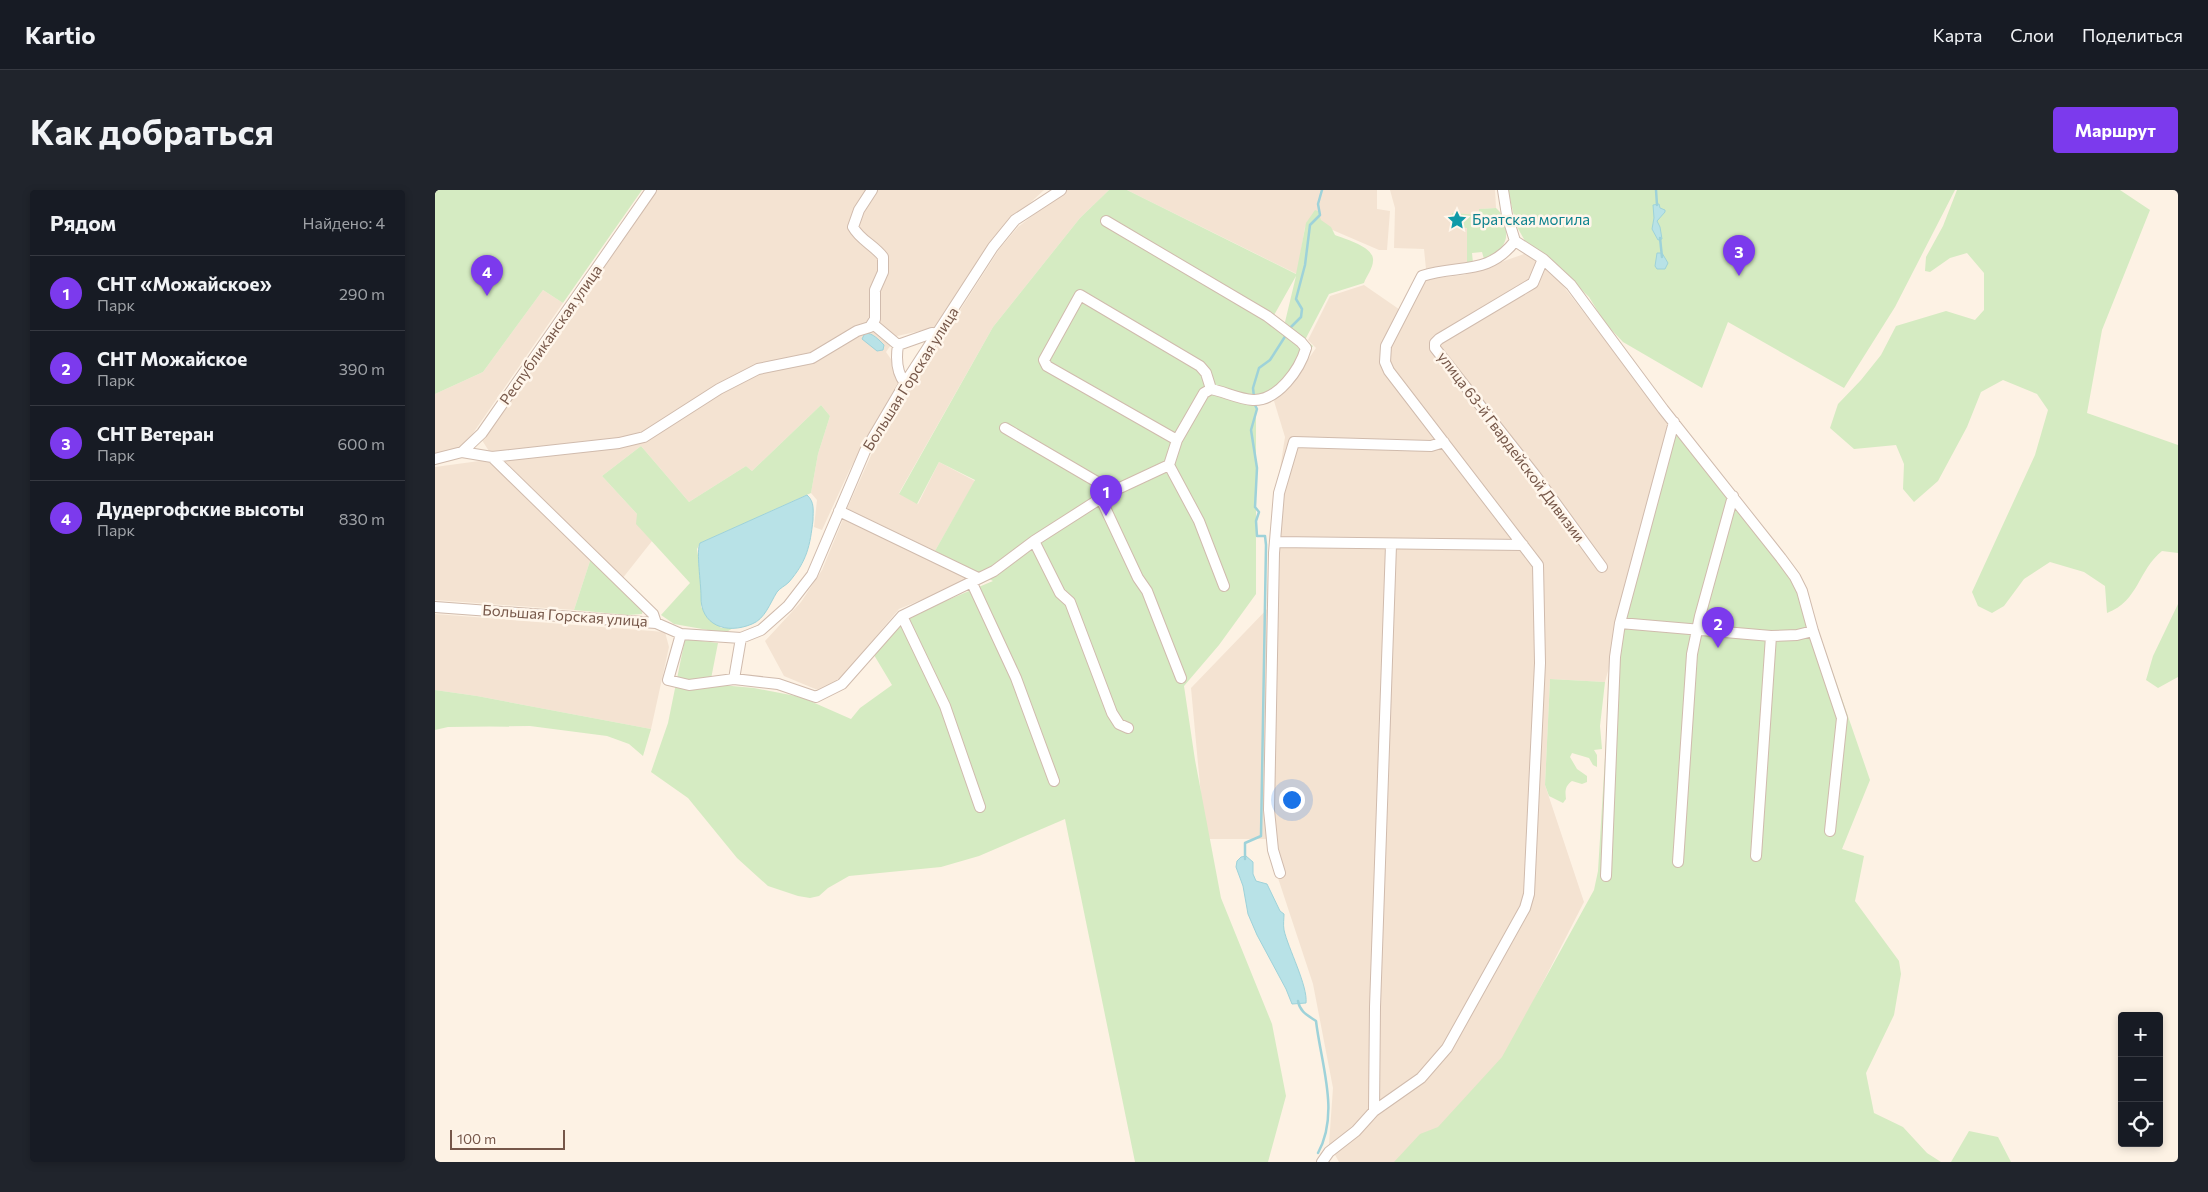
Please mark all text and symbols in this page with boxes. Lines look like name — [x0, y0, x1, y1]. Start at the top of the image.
text: Kartio — [25, 20, 95, 49]
text: Карта — [1933, 24, 1982, 46]
text: Слои — [2010, 24, 2054, 46]
text: Поделиться — [2082, 24, 2183, 46]
button: Маршрут — [2053, 107, 2178, 153]
text: Как добраться — [30, 109, 274, 152]
place icon: Братская могила — [1446, 209, 1468, 231]
text: Рядом — [50, 210, 116, 235]
place label: Братская могила — [1472, 210, 1590, 228]
text: Найдено: 4 — [303, 213, 385, 232]
pin: 3 — [1723, 235, 1755, 276]
pin: 4 — [471, 255, 503, 296]
street label: Республиканская улица — [495, 261, 605, 408]
text: СНТ «Можайское» — [97, 272, 272, 295]
text: 1 — [62, 284, 70, 303]
text: 290 m — [339, 284, 385, 303]
text: Парк — [97, 295, 135, 314]
street label: Большая Горская улица — [859, 303, 962, 453]
text: СНТ Можайское — [97, 347, 247, 370]
street label: улица 63-й Гвардейской Дивизии — [1434, 348, 1589, 545]
text: 2 — [61, 359, 71, 378]
text: 390 m — [339, 359, 385, 378]
text: Парк — [97, 370, 135, 389]
text: СНТ Ветеран — [97, 422, 214, 445]
text: 3 — [61, 434, 71, 453]
text: 600 m — [337, 434, 385, 453]
text: Парк — [97, 445, 135, 464]
pin: 1 — [1090, 475, 1122, 516]
text: Дудергофские высоты — [97, 497, 304, 520]
text: 4 — [61, 509, 71, 528]
text: 830 m — [339, 509, 385, 528]
text: Парк — [97, 520, 135, 539]
street label: Большая Горская улица — [482, 600, 648, 630]
pin: 2 — [1702, 607, 1734, 648]
your location — [1279, 787, 1305, 813]
map controls — [2118, 1012, 2163, 1147]
button: + — [2118, 1012, 2163, 1057]
button: − — [2118, 1057, 2163, 1102]
button: locate — [2118, 1102, 2163, 1147]
scale bar — [450, 1127, 565, 1150]
text: 100 m — [457, 1130, 496, 1147]

